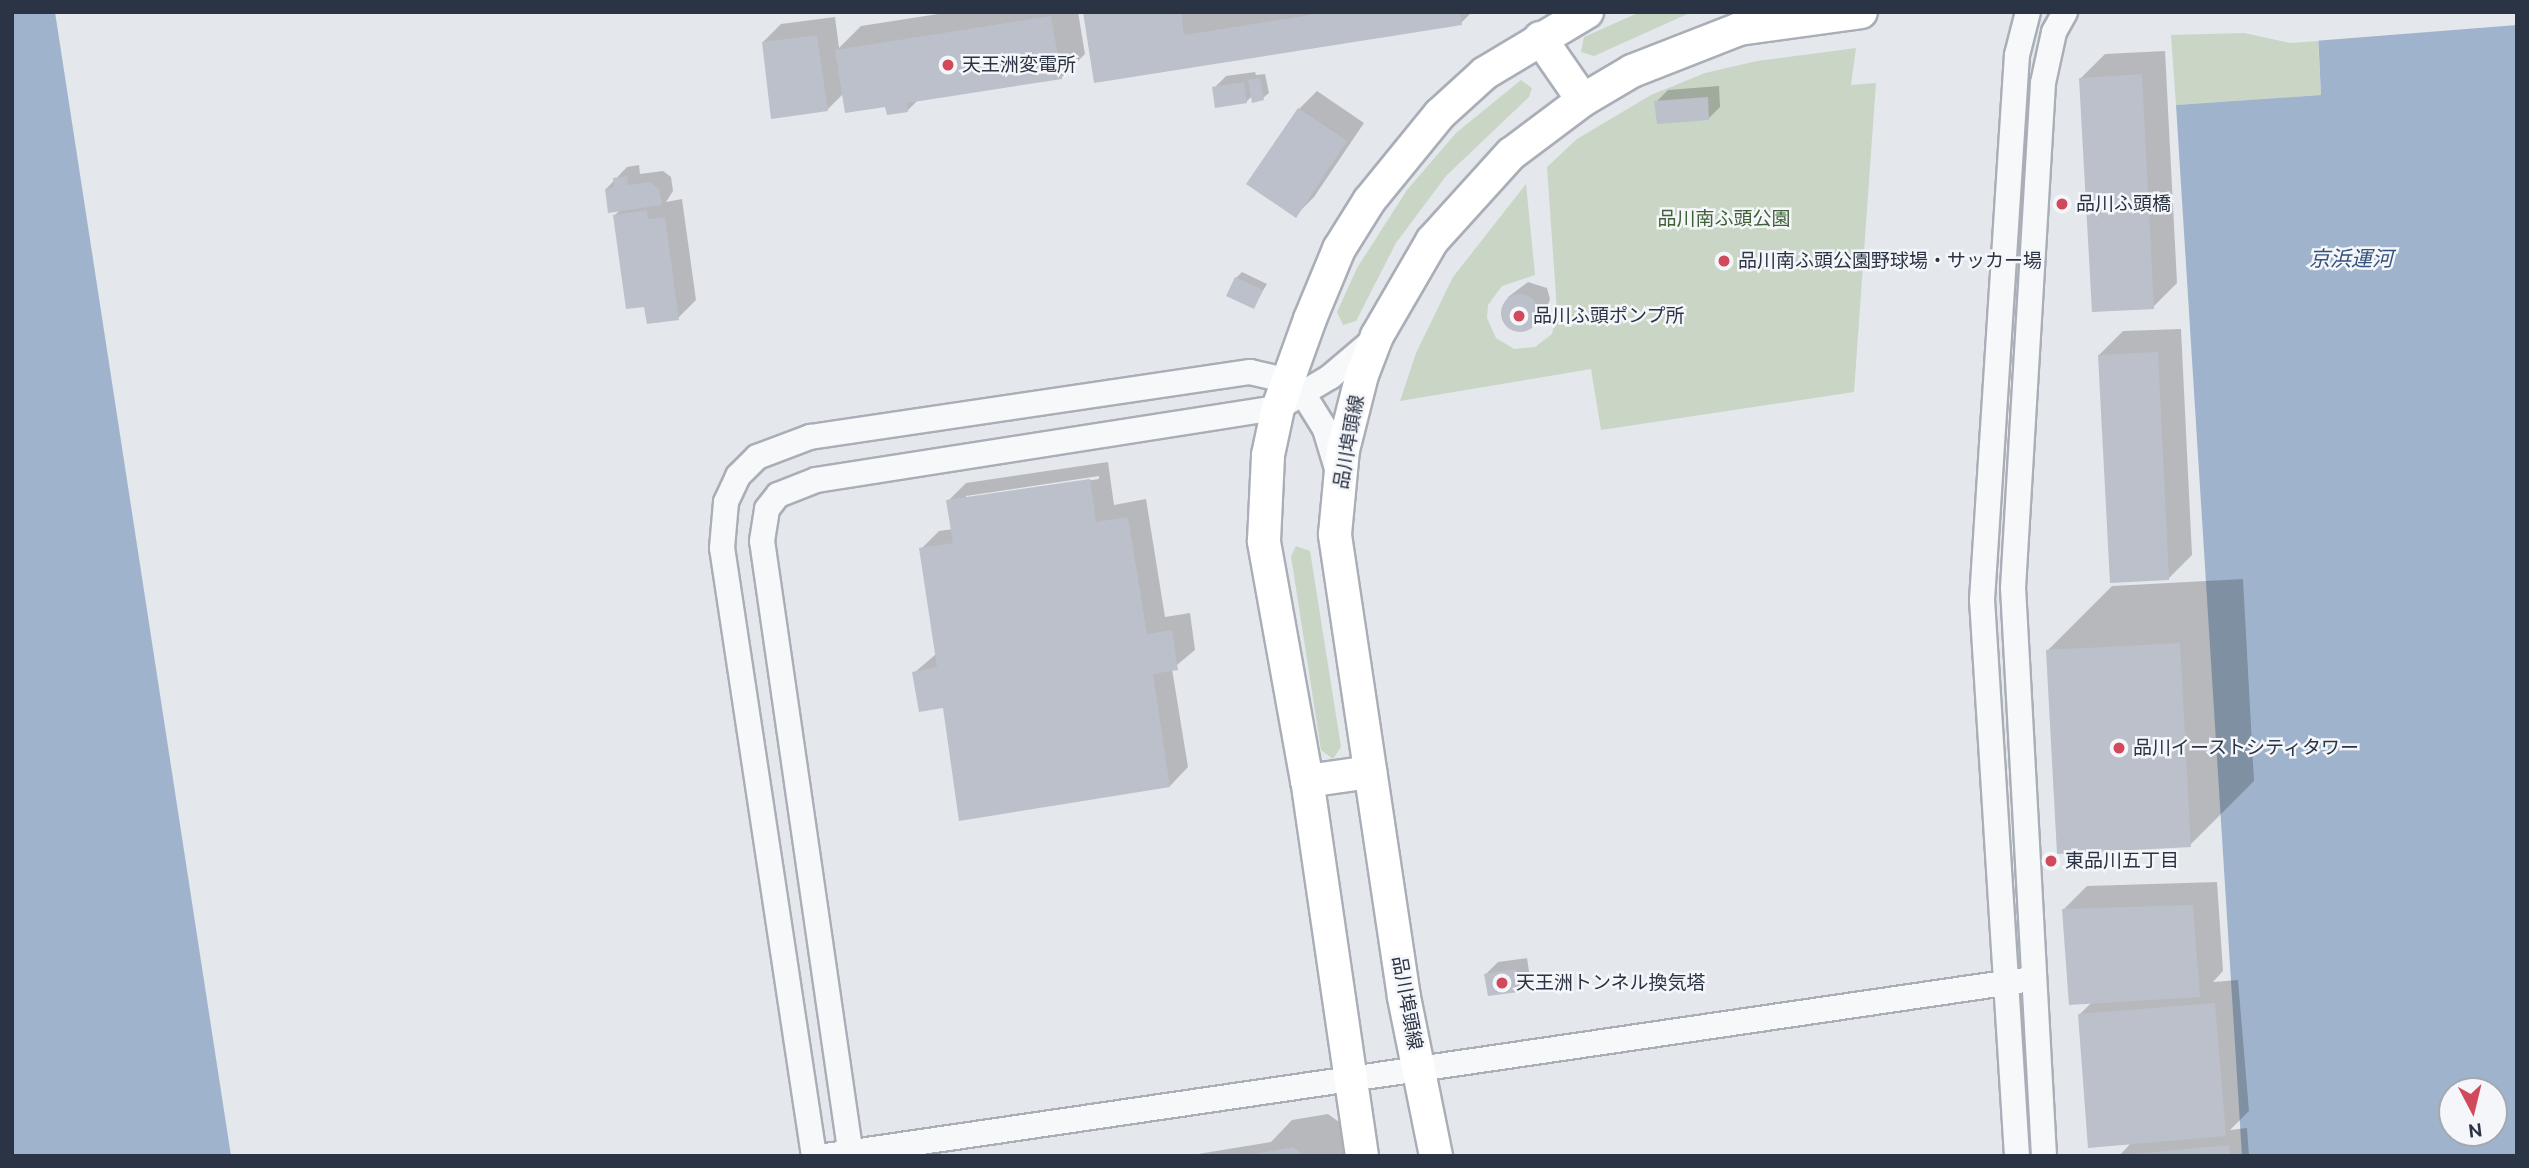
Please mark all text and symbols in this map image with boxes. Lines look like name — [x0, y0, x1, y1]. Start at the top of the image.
place label: 天王洲変電所 — [962, 54, 1076, 76]
marker: 天王洲変電所 — [940, 57, 956, 73]
place label: 品川ふ頭橋 — [2076, 193, 2171, 215]
marker: 品川ふ頭橋 — [2054, 196, 2070, 212]
park label: 品川南ふ頭公園 — [1658, 208, 1790, 230]
water label: 京浜運河 — [2309, 245, 2393, 271]
place label: 品川南ふ頭公園野球場・サッカー場 — [1738, 250, 2042, 272]
marker: 品川南ふ頭公園野球場・サッカー場 — [1716, 253, 1732, 269]
place label: 品川ふ頭ポンプ所 — [1533, 305, 1685, 327]
marker: 品川ふ頭ポンプ所 — [1511, 308, 1527, 324]
street label: 品川埠頭線 — [1330, 393, 1368, 491]
place label: 品川イーストシティタワー — [2133, 737, 2361, 759]
marker: 品川イーストシティタワー — [2111, 740, 2127, 756]
place label: 東品川五丁目 — [2065, 850, 2179, 872]
marker: 東品川五丁目 — [2043, 853, 2059, 869]
street label: 品川埠頭線 — [1388, 954, 1426, 1052]
place label: 天王洲トンネル換気塔 — [1516, 972, 1706, 994]
marker: 天王洲トンネル換気塔 — [1494, 975, 1510, 991]
north arrow — [2438, 1077, 2508, 1147]
text: N — [2467, 1119, 2484, 1143]

